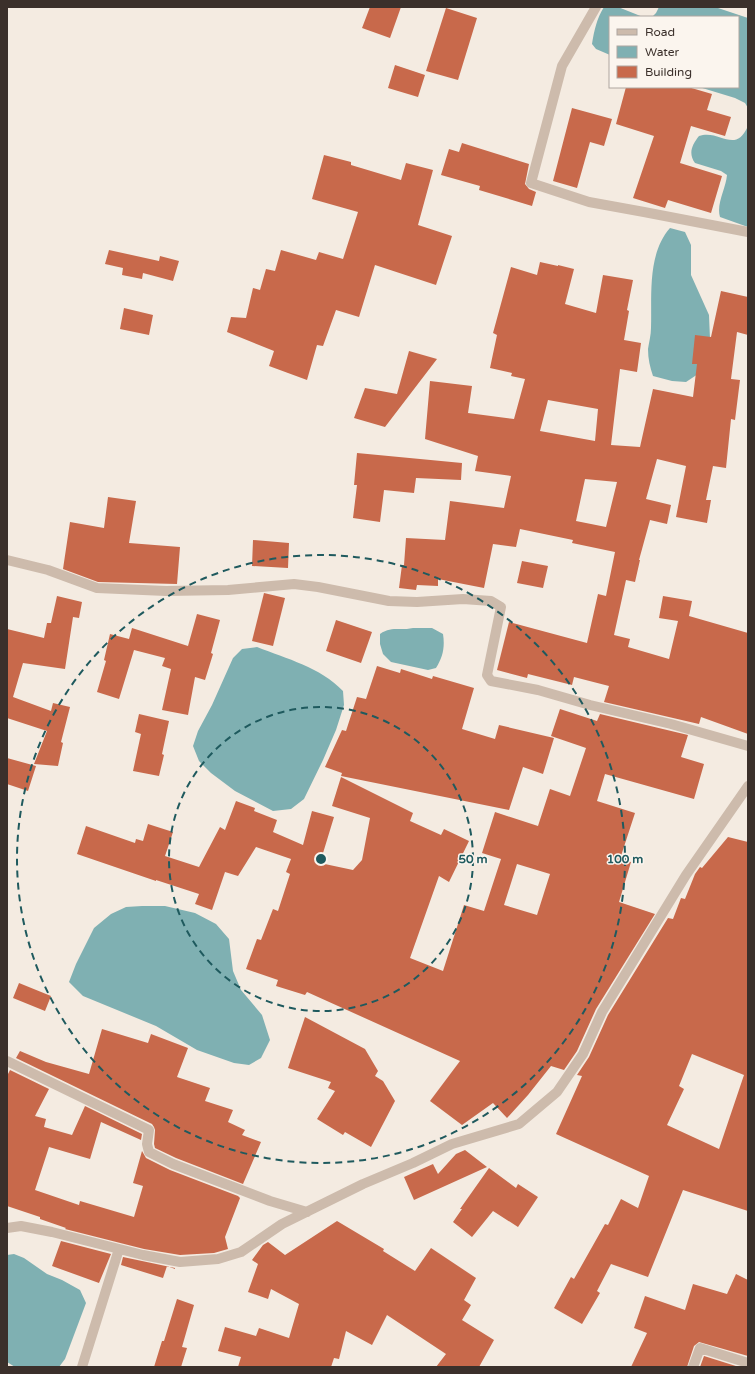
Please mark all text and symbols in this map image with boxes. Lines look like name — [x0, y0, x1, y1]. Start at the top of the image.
legend — [609, 16, 739, 88]
text: Road — [645, 25, 675, 39]
text: Water — [645, 45, 680, 59]
text: Building — [645, 65, 692, 79]
centre of rings — [314, 852, 328, 866]
text: 50 m — [458, 852, 488, 866]
text: 100 m — [607, 852, 643, 866]

